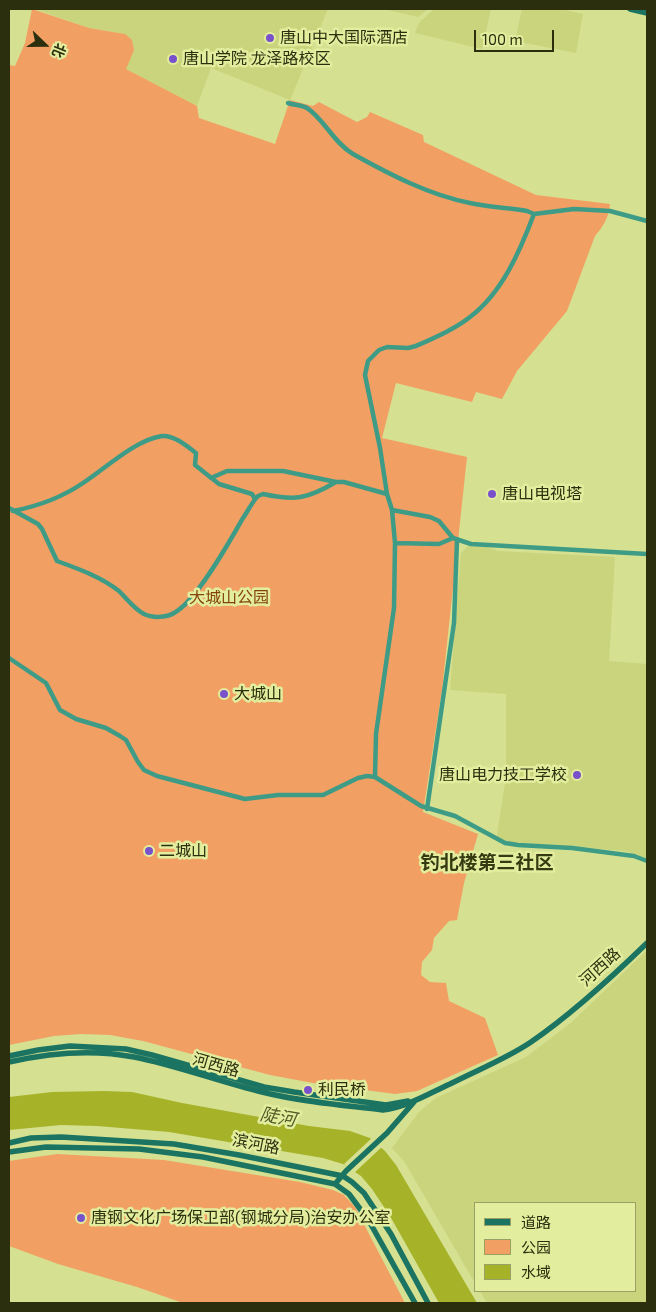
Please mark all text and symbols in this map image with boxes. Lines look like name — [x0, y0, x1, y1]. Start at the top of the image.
north arrow — [20, 20, 70, 70]
scale bar — [476, 20, 556, 52]
place label: 唐山中大国际酒店 — [280, 28, 408, 48]
text: 100 m — [482, 30, 523, 48]
marker: 唐山中大国际酒店 — [264, 32, 276, 44]
text: 北 — [49, 41, 70, 60]
place label: 唐山学院 龙泽路校区 — [183, 49, 331, 69]
marker: 唐山学院 龙泽路校区 — [167, 53, 179, 65]
place label: 唐山电视塔 — [502, 484, 582, 504]
marker: 唐山电视塔 — [486, 488, 498, 500]
park label: 大城山公园 — [189, 588, 269, 608]
place label: 大城山 — [234, 684, 282, 704]
marker: 大城山 — [218, 688, 230, 700]
place label: 唐山电力技工学校 — [439, 765, 567, 785]
marker: 唐山电力技工学校 — [571, 769, 583, 781]
place label: 二城山 — [159, 841, 207, 861]
marker: 二城山 — [143, 845, 155, 857]
district label: 钓北楼第三社区 — [421, 852, 553, 874]
street label: 河西路 — [576, 944, 624, 990]
street label: 河西路 — [190, 1049, 242, 1081]
place label: 利民桥 — [318, 1080, 366, 1100]
marker: 利民桥 — [302, 1084, 314, 1096]
water label: 陡河 — [258, 1103, 298, 1131]
street label: 滨河路 — [231, 1130, 281, 1158]
legend — [473, 1202, 636, 1292]
place label: 唐钢文化广场保卫部(钢城分局)治安办公室 — [91, 1208, 390, 1228]
marker: 唐钢文化广场保卫部(钢城分局)治安办公室 — [75, 1212, 87, 1224]
text: 道路 — [521, 1213, 551, 1231]
text: 公园 — [521, 1238, 551, 1256]
text: 水域 — [521, 1263, 551, 1281]

